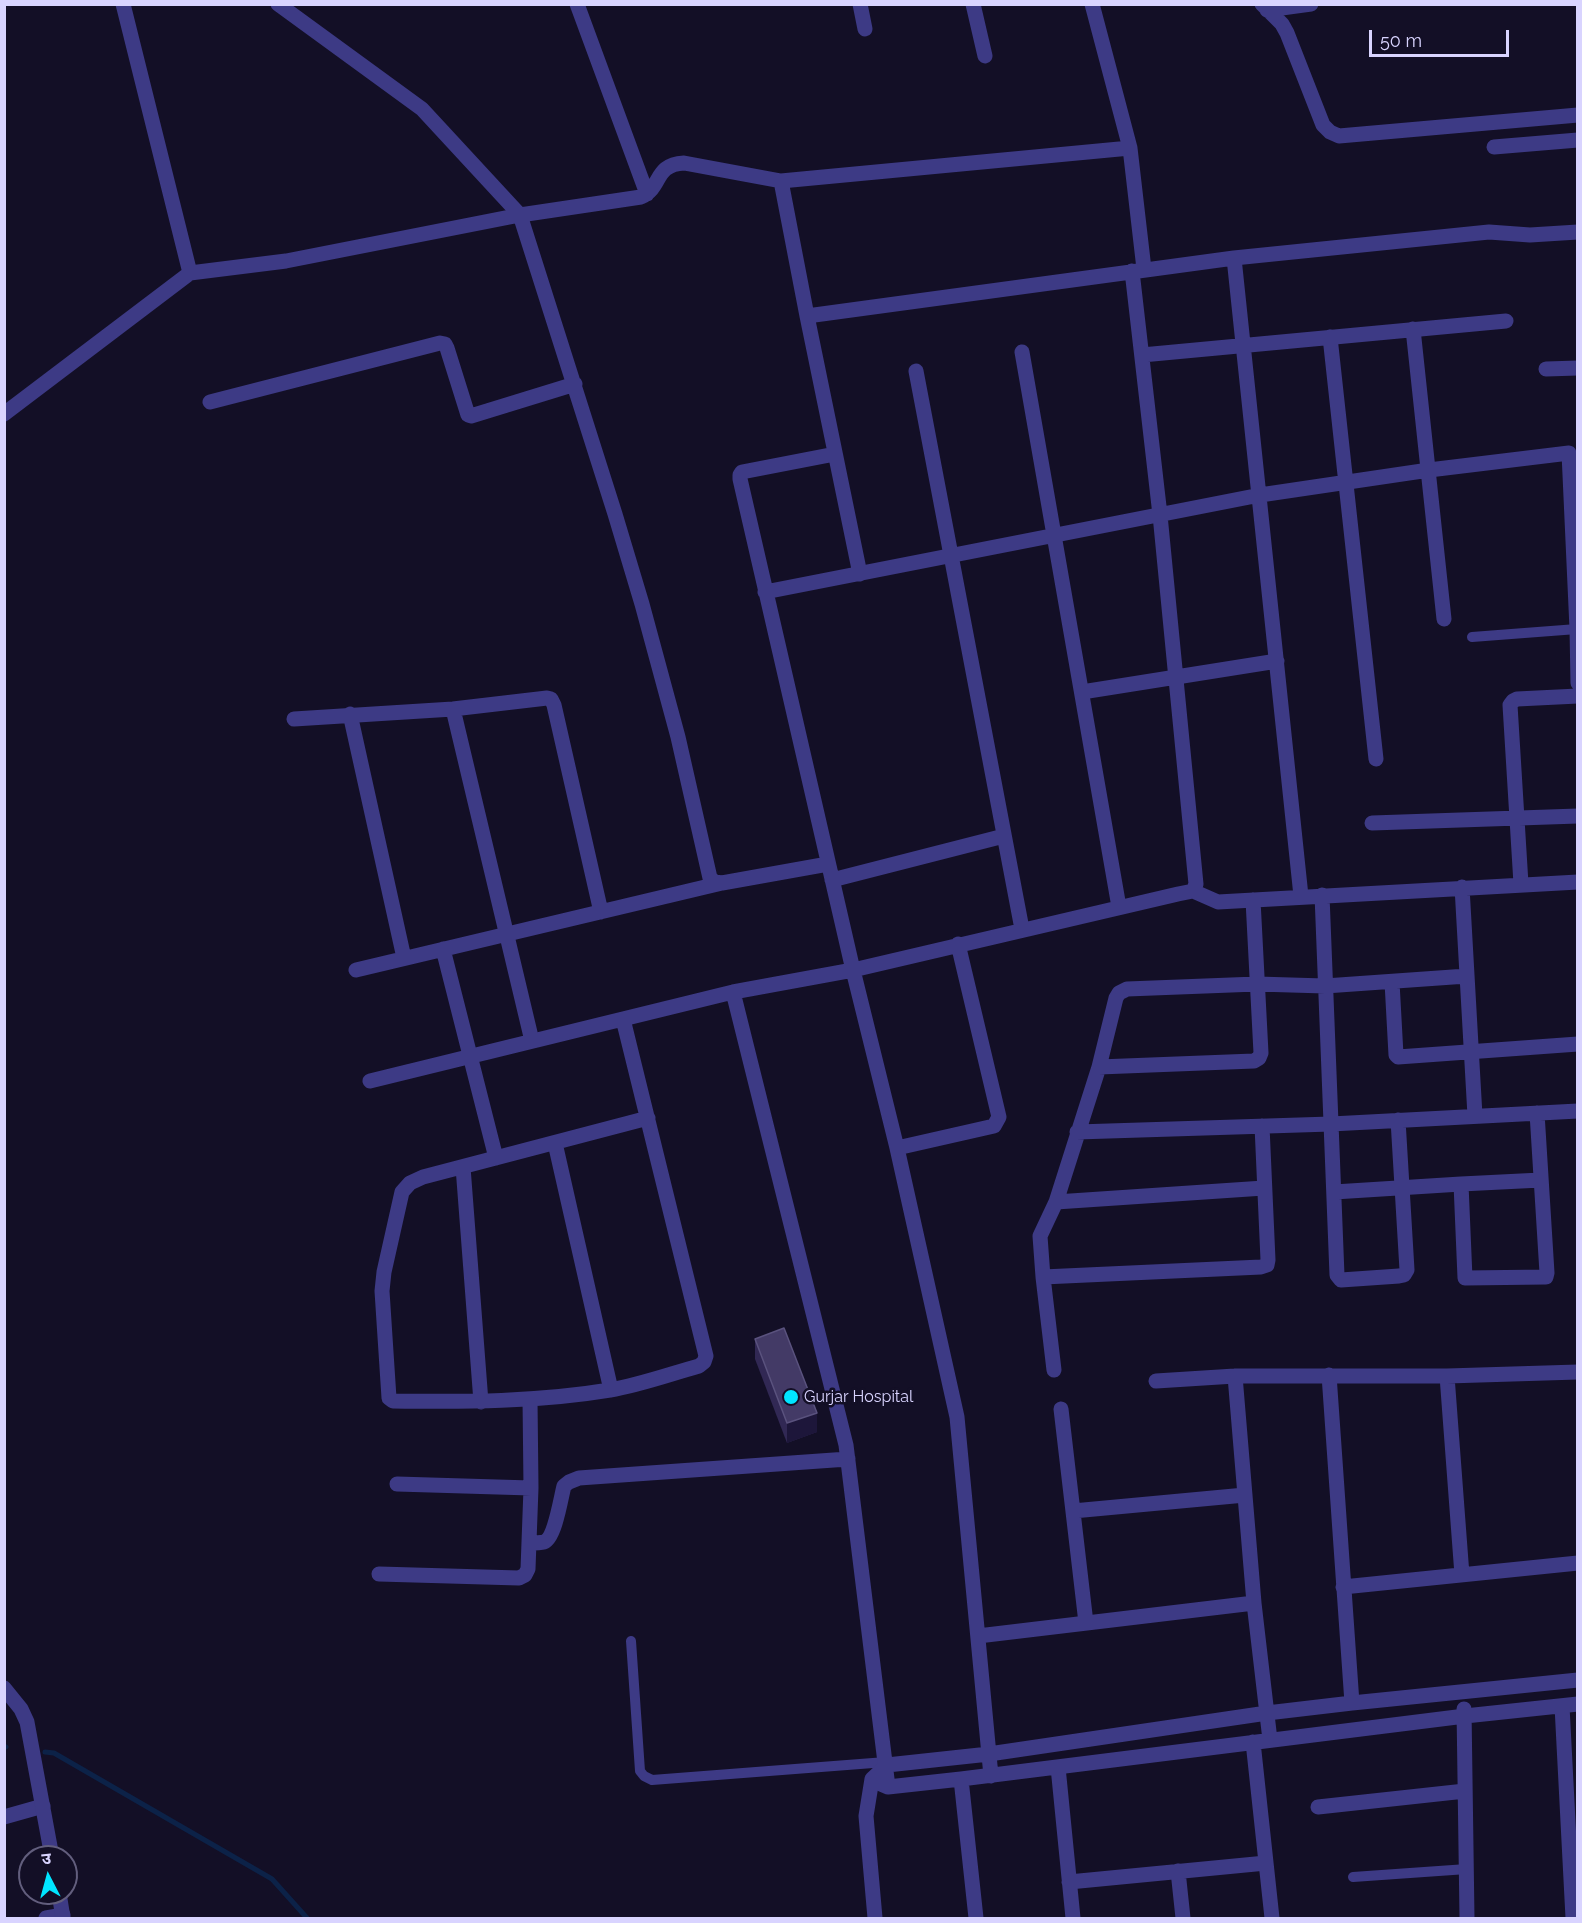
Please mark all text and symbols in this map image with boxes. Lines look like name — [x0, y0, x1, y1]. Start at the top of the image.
scale bar — [1372, 18, 1512, 56]
text: 50 m — [1380, 30, 1422, 51]
place label: Gurjar Hospital — [804, 1387, 913, 1407]
marker: Gurjar Hospital — [782, 1388, 800, 1406]
north arrow — [18, 1845, 78, 1905]
text: उ — [41, 1849, 52, 1869]

